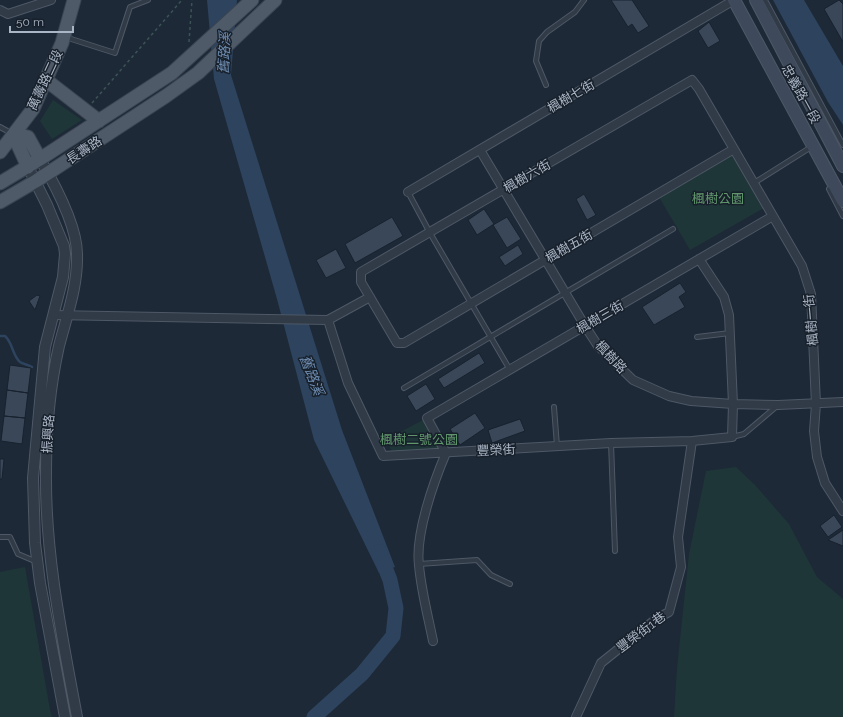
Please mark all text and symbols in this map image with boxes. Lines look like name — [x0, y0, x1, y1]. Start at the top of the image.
scale bar — [10, 8, 73, 34]
text: 50 m — [16, 15, 44, 29]
water label: 舊路溪 — [215, 30, 233, 74]
street label: 萬壽路二段 — [24, 47, 66, 113]
street label: 忠義路一段 — [779, 62, 823, 126]
street label: 楓樹七街 — [545, 77, 597, 115]
street label: 長壽路 — [64, 133, 104, 167]
street label: 楓樹六街 — [501, 157, 553, 195]
park label: 楓樹公園 — [692, 191, 744, 206]
street label: 楓樹五街 — [543, 227, 595, 265]
street label: 楓樹一街 — [801, 293, 821, 347]
street label: 楓樹三街 — [574, 298, 626, 336]
street label: 楓樹路 — [592, 338, 630, 376]
water label: 舊路溪 — [297, 353, 328, 399]
street label: 振興路 — [39, 414, 57, 454]
park label: 楓樹二號公園 — [380, 432, 458, 447]
street label: 豐榮街 — [476, 441, 516, 459]
street label: 豐榮街1巷 — [613, 609, 669, 655]

